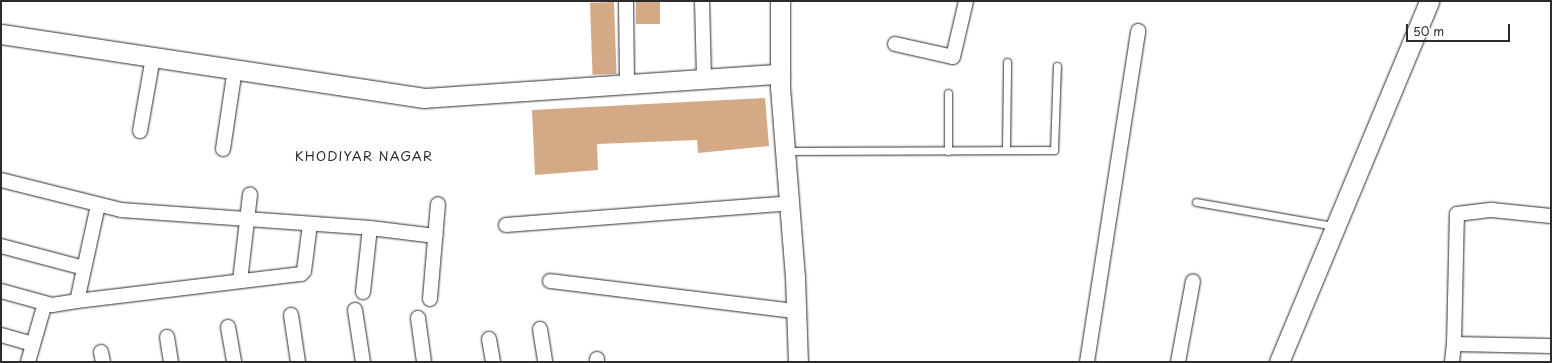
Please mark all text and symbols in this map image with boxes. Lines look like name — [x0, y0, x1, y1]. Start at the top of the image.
scale bar — [1408, 16, 1512, 42]
text: 50 m — [1413, 22, 1444, 40]
district label: KHODIYAR NAGAR — [295, 148, 433, 164]

